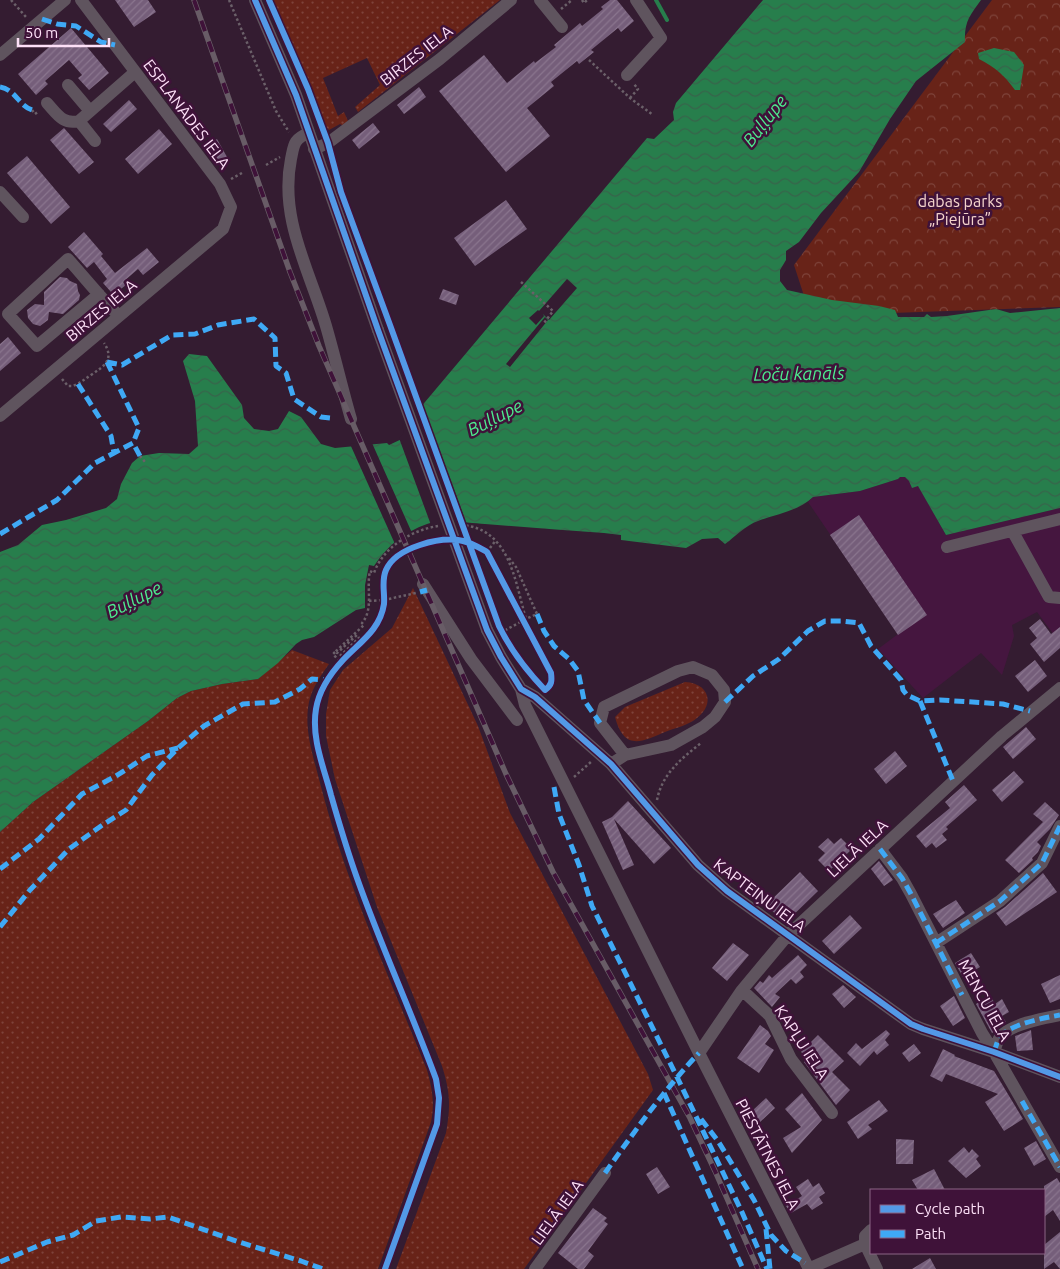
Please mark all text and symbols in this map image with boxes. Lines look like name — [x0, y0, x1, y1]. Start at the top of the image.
scale bar — [18, 15, 109, 47]
street label: BIRZES IELA — [376, 21, 456, 89]
text: 50 m — [25, 24, 58, 41]
street label: ESPLANĀDES IELA — [140, 56, 234, 173]
water label: Buļļupe — [738, 91, 790, 150]
park label: dabas parks „Piejūra” — [918, 192, 1002, 228]
street label: BIRZES IELA — [62, 275, 140, 345]
water label: Loču kanāls — [753, 362, 845, 384]
water label: Buļļupe — [464, 395, 526, 439]
water label: Buļļupe — [103, 577, 165, 621]
street label: LIELĀ IELA — [823, 815, 891, 880]
street label: KAPTEIŅU IELA — [711, 855, 810, 936]
street label: MENCU IELA — [955, 956, 1015, 1045]
street label: KAPĻU IELA — [771, 1001, 833, 1083]
street label: PIESTĀTNES IELA — [732, 1096, 804, 1213]
street label: LIELĀ IELA — [527, 1176, 587, 1248]
legend — [870, 1189, 1045, 1254]
text: Cycle path — [915, 1200, 985, 1217]
text: Path — [915, 1225, 946, 1242]

